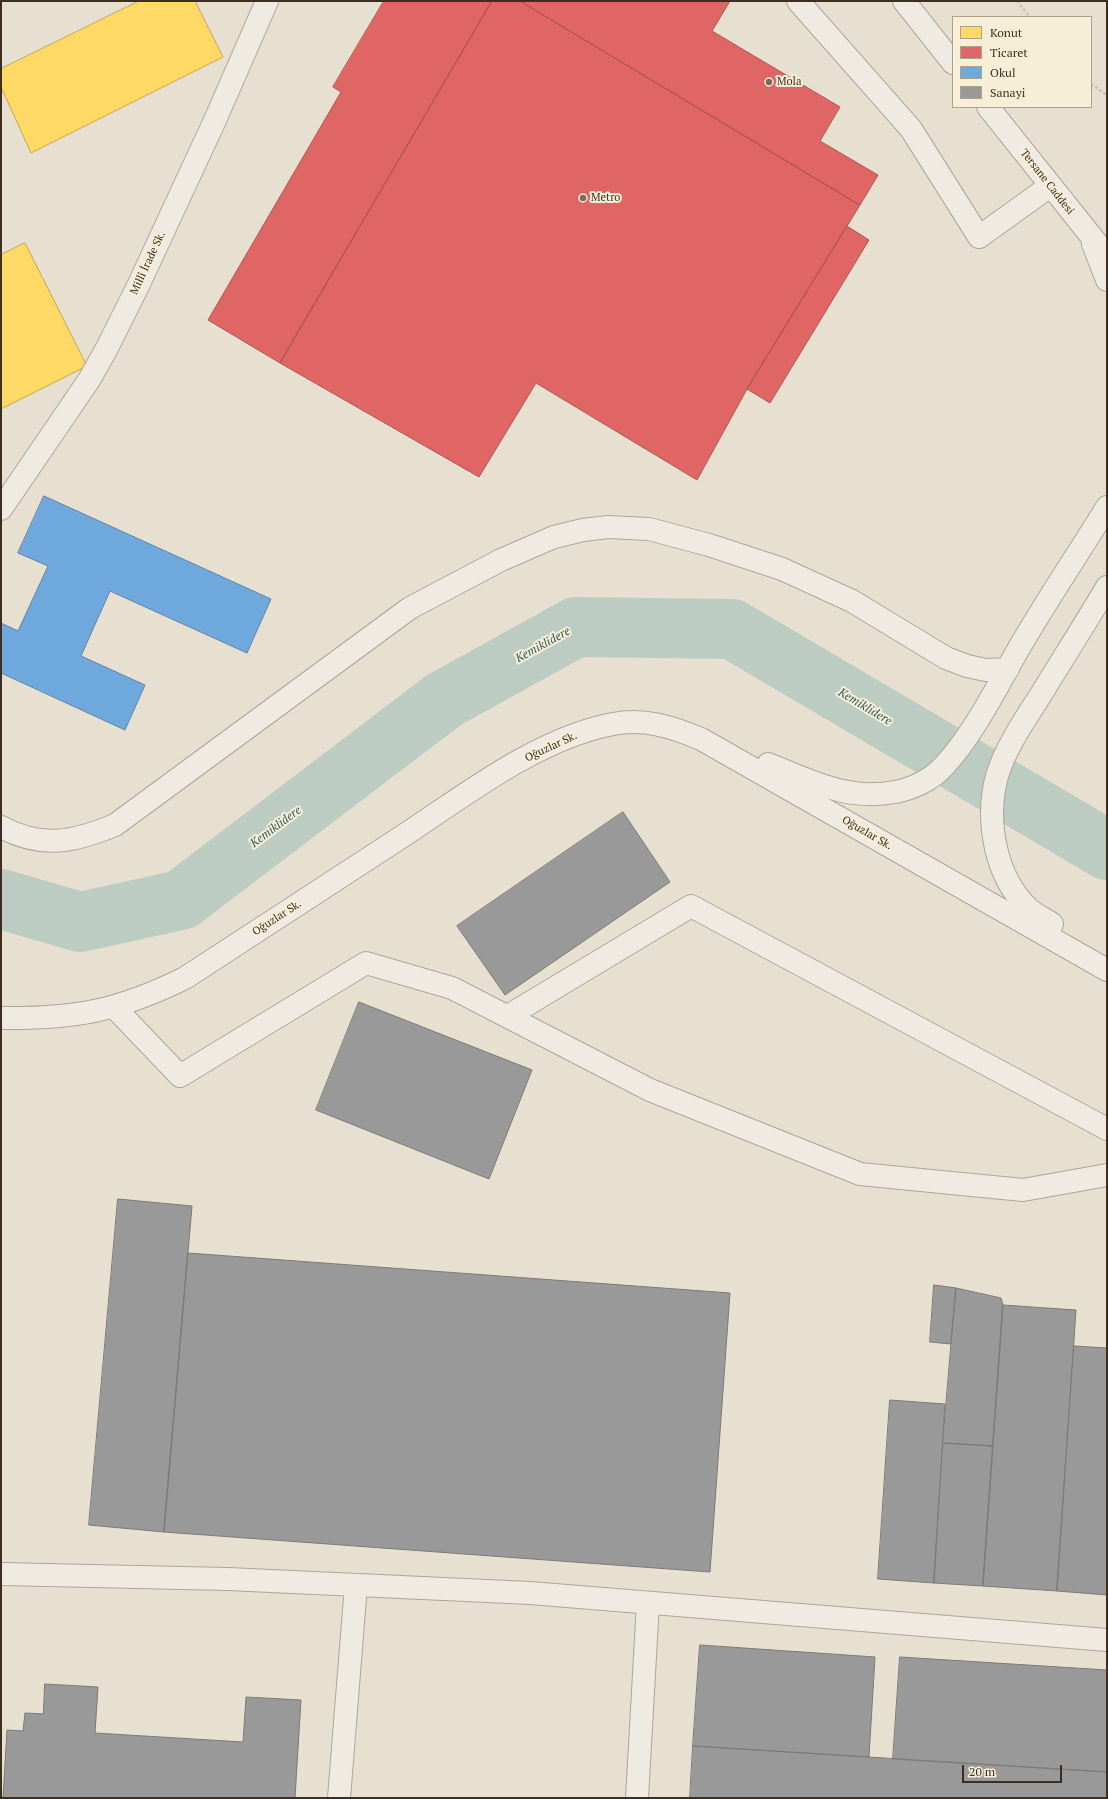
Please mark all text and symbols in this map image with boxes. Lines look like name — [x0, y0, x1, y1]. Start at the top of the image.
legend — [952, 16, 1092, 108]
text: Konut — [990, 25, 1022, 40]
text: Ticaret — [990, 45, 1028, 60]
text: Okul — [990, 65, 1016, 80]
place label: Mola — [777, 75, 801, 89]
marker: Mola — [764, 77, 774, 87]
text: Sanayi — [990, 85, 1025, 100]
street label: Tersane Caddesi — [1017, 147, 1077, 217]
place label: Metro — [591, 191, 620, 205]
marker: Metro — [578, 193, 588, 203]
street label: Millî İrade Sk. — [128, 229, 168, 297]
water label: Kemiklidere — [513, 624, 573, 666]
water label: Kemiklidere — [836, 685, 894, 729]
street label: Oğuzlar Sk. — [523, 729, 579, 765]
water label: Kemiklidere — [248, 803, 304, 851]
street label: Oğuzlar Sk. — [839, 813, 895, 853]
street label: Oğuzlar Sk. — [250, 897, 304, 939]
scale bar — [964, 1757, 1064, 1783]
text: 20 m — [969, 1764, 995, 1779]

